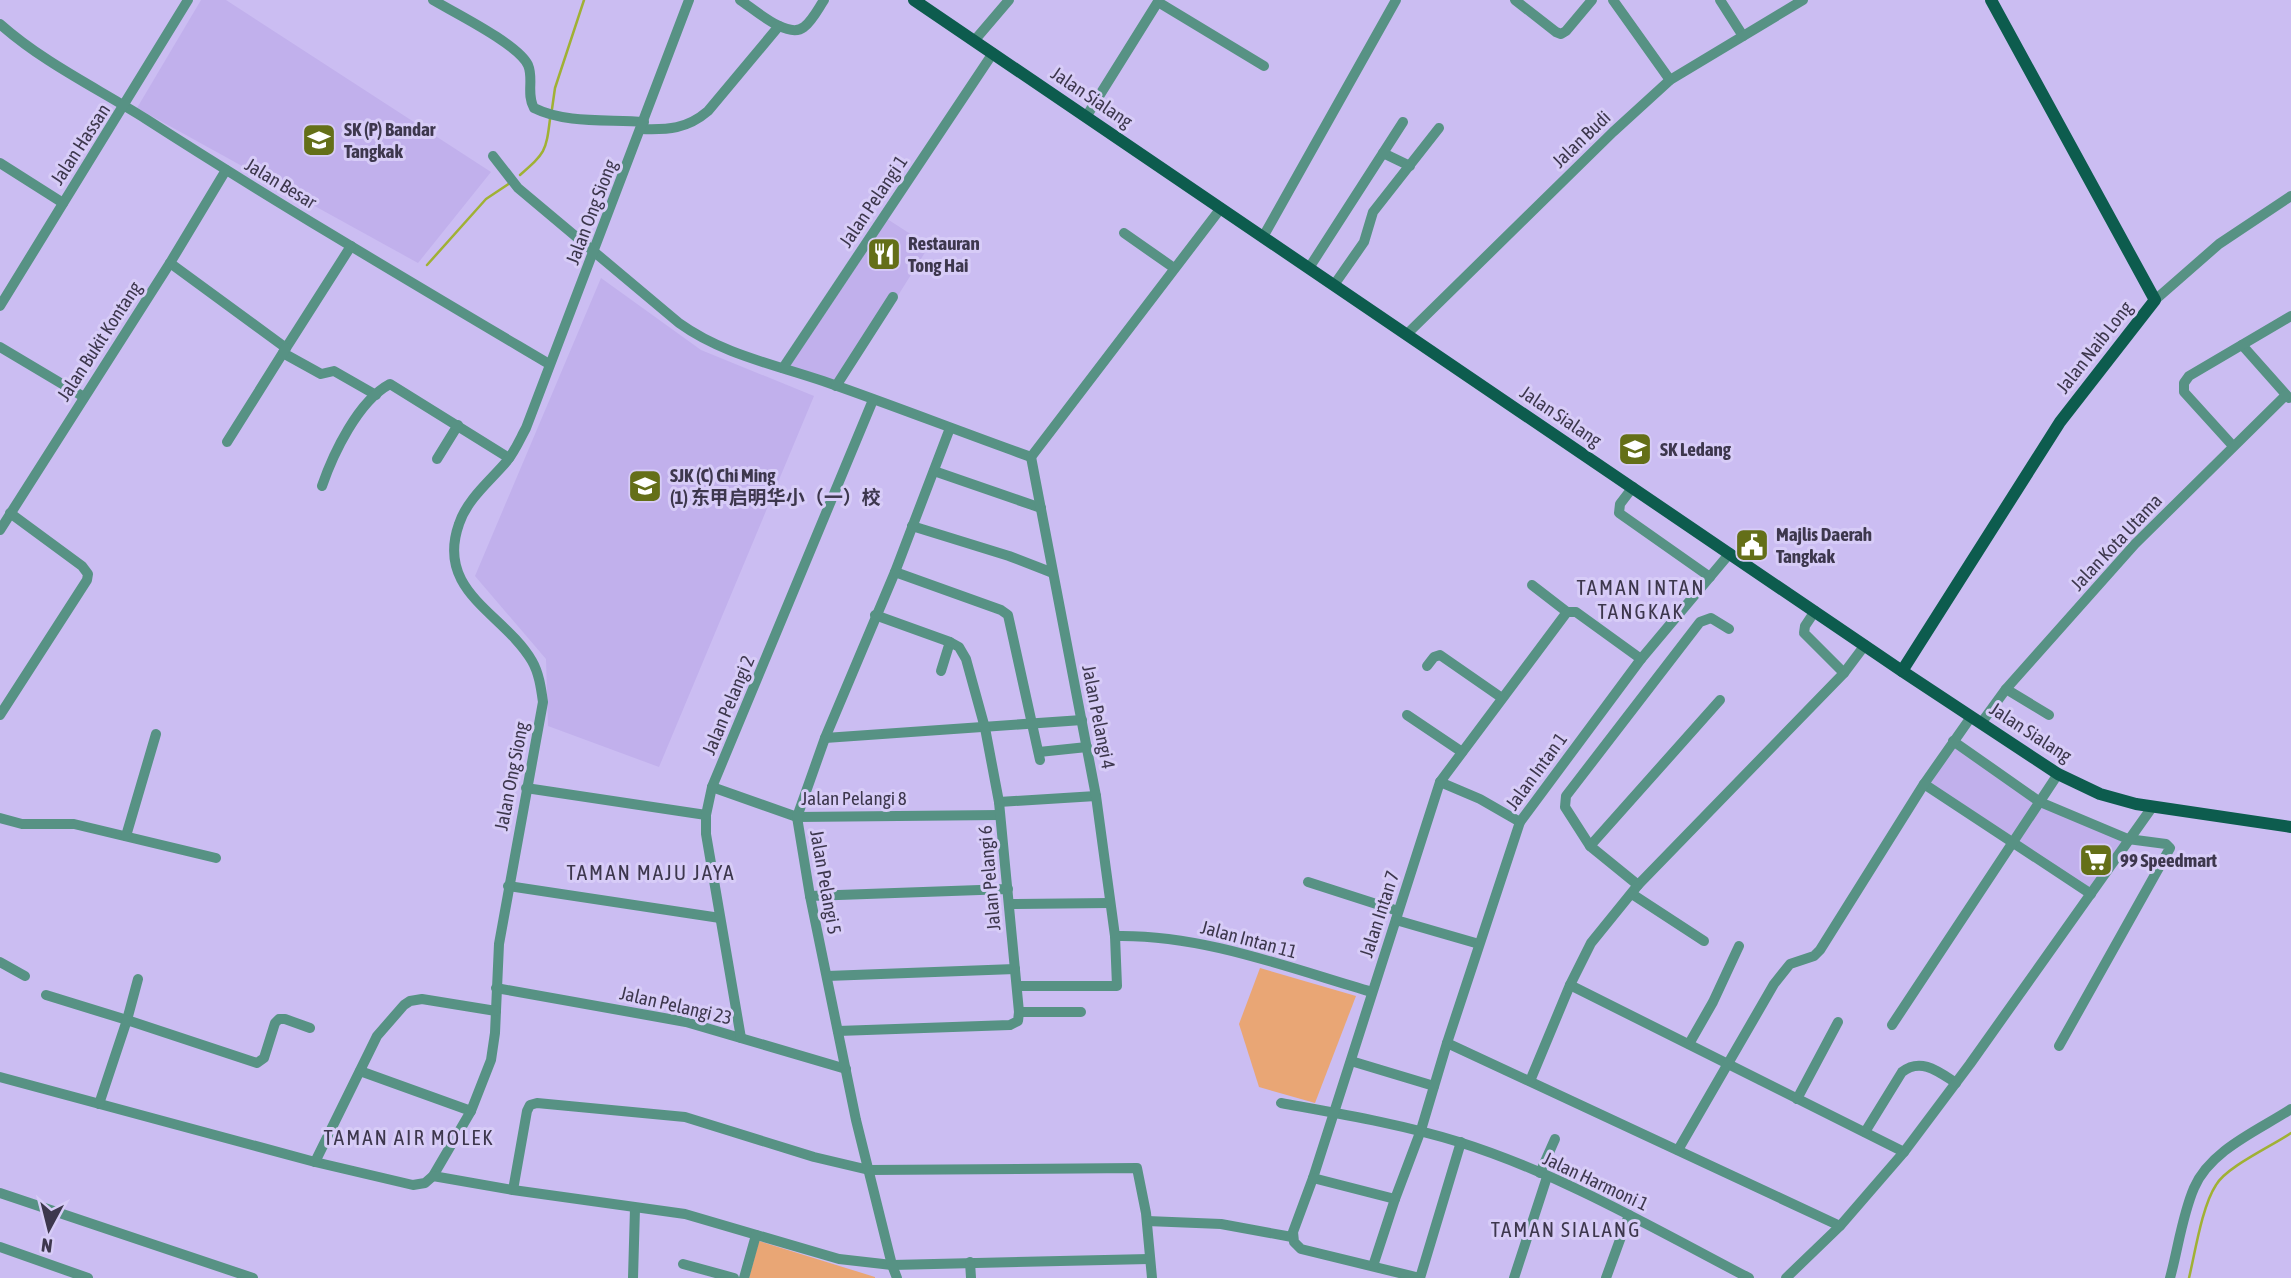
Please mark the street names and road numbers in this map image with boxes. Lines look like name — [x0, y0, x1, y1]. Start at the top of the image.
street label: Jalan Sialang — [1047, 62, 1137, 133]
street label: Jalan Hassan — [46, 99, 114, 189]
street label: Jalan Budi — [1547, 106, 1615, 172]
street label: Jalan Pelangi 1 — [834, 151, 912, 251]
street label: Jalan Besar — [241, 153, 321, 213]
street label: Jalan Ong Siong — [561, 156, 621, 267]
street label: Jalan Bukit Kontang — [52, 277, 146, 405]
street label: Jalan Naib Long — [2051, 296, 2137, 397]
street label: Jalan Sialang — [1516, 381, 1606, 452]
street label: Jalan Kota Utama — [2066, 489, 2166, 595]
street label: Jalan Pelangi 2 — [697, 652, 759, 758]
street label: Jalan Pelangi 4 — [1078, 663, 1120, 771]
street label: Jalan Sialang — [1986, 697, 2077, 767]
street label: Jalan Ong Siong — [490, 719, 532, 832]
street label: Jalan Intan 1 — [1501, 728, 1571, 814]
street label: Jalan Pelangi 8 — [801, 787, 907, 809]
street label: Jalan Pelangi 6 — [973, 824, 1005, 932]
street label: Jalan Pelangi 5 — [806, 828, 846, 936]
street label: Jalan Intan 7 — [1355, 868, 1403, 960]
street label: Jalan Intan 11 — [1199, 916, 1299, 962]
street label: Jalan Pelangi 23 — [618, 981, 734, 1029]
street label: Jalan Harmoni 1 — [1540, 1147, 1652, 1215]

